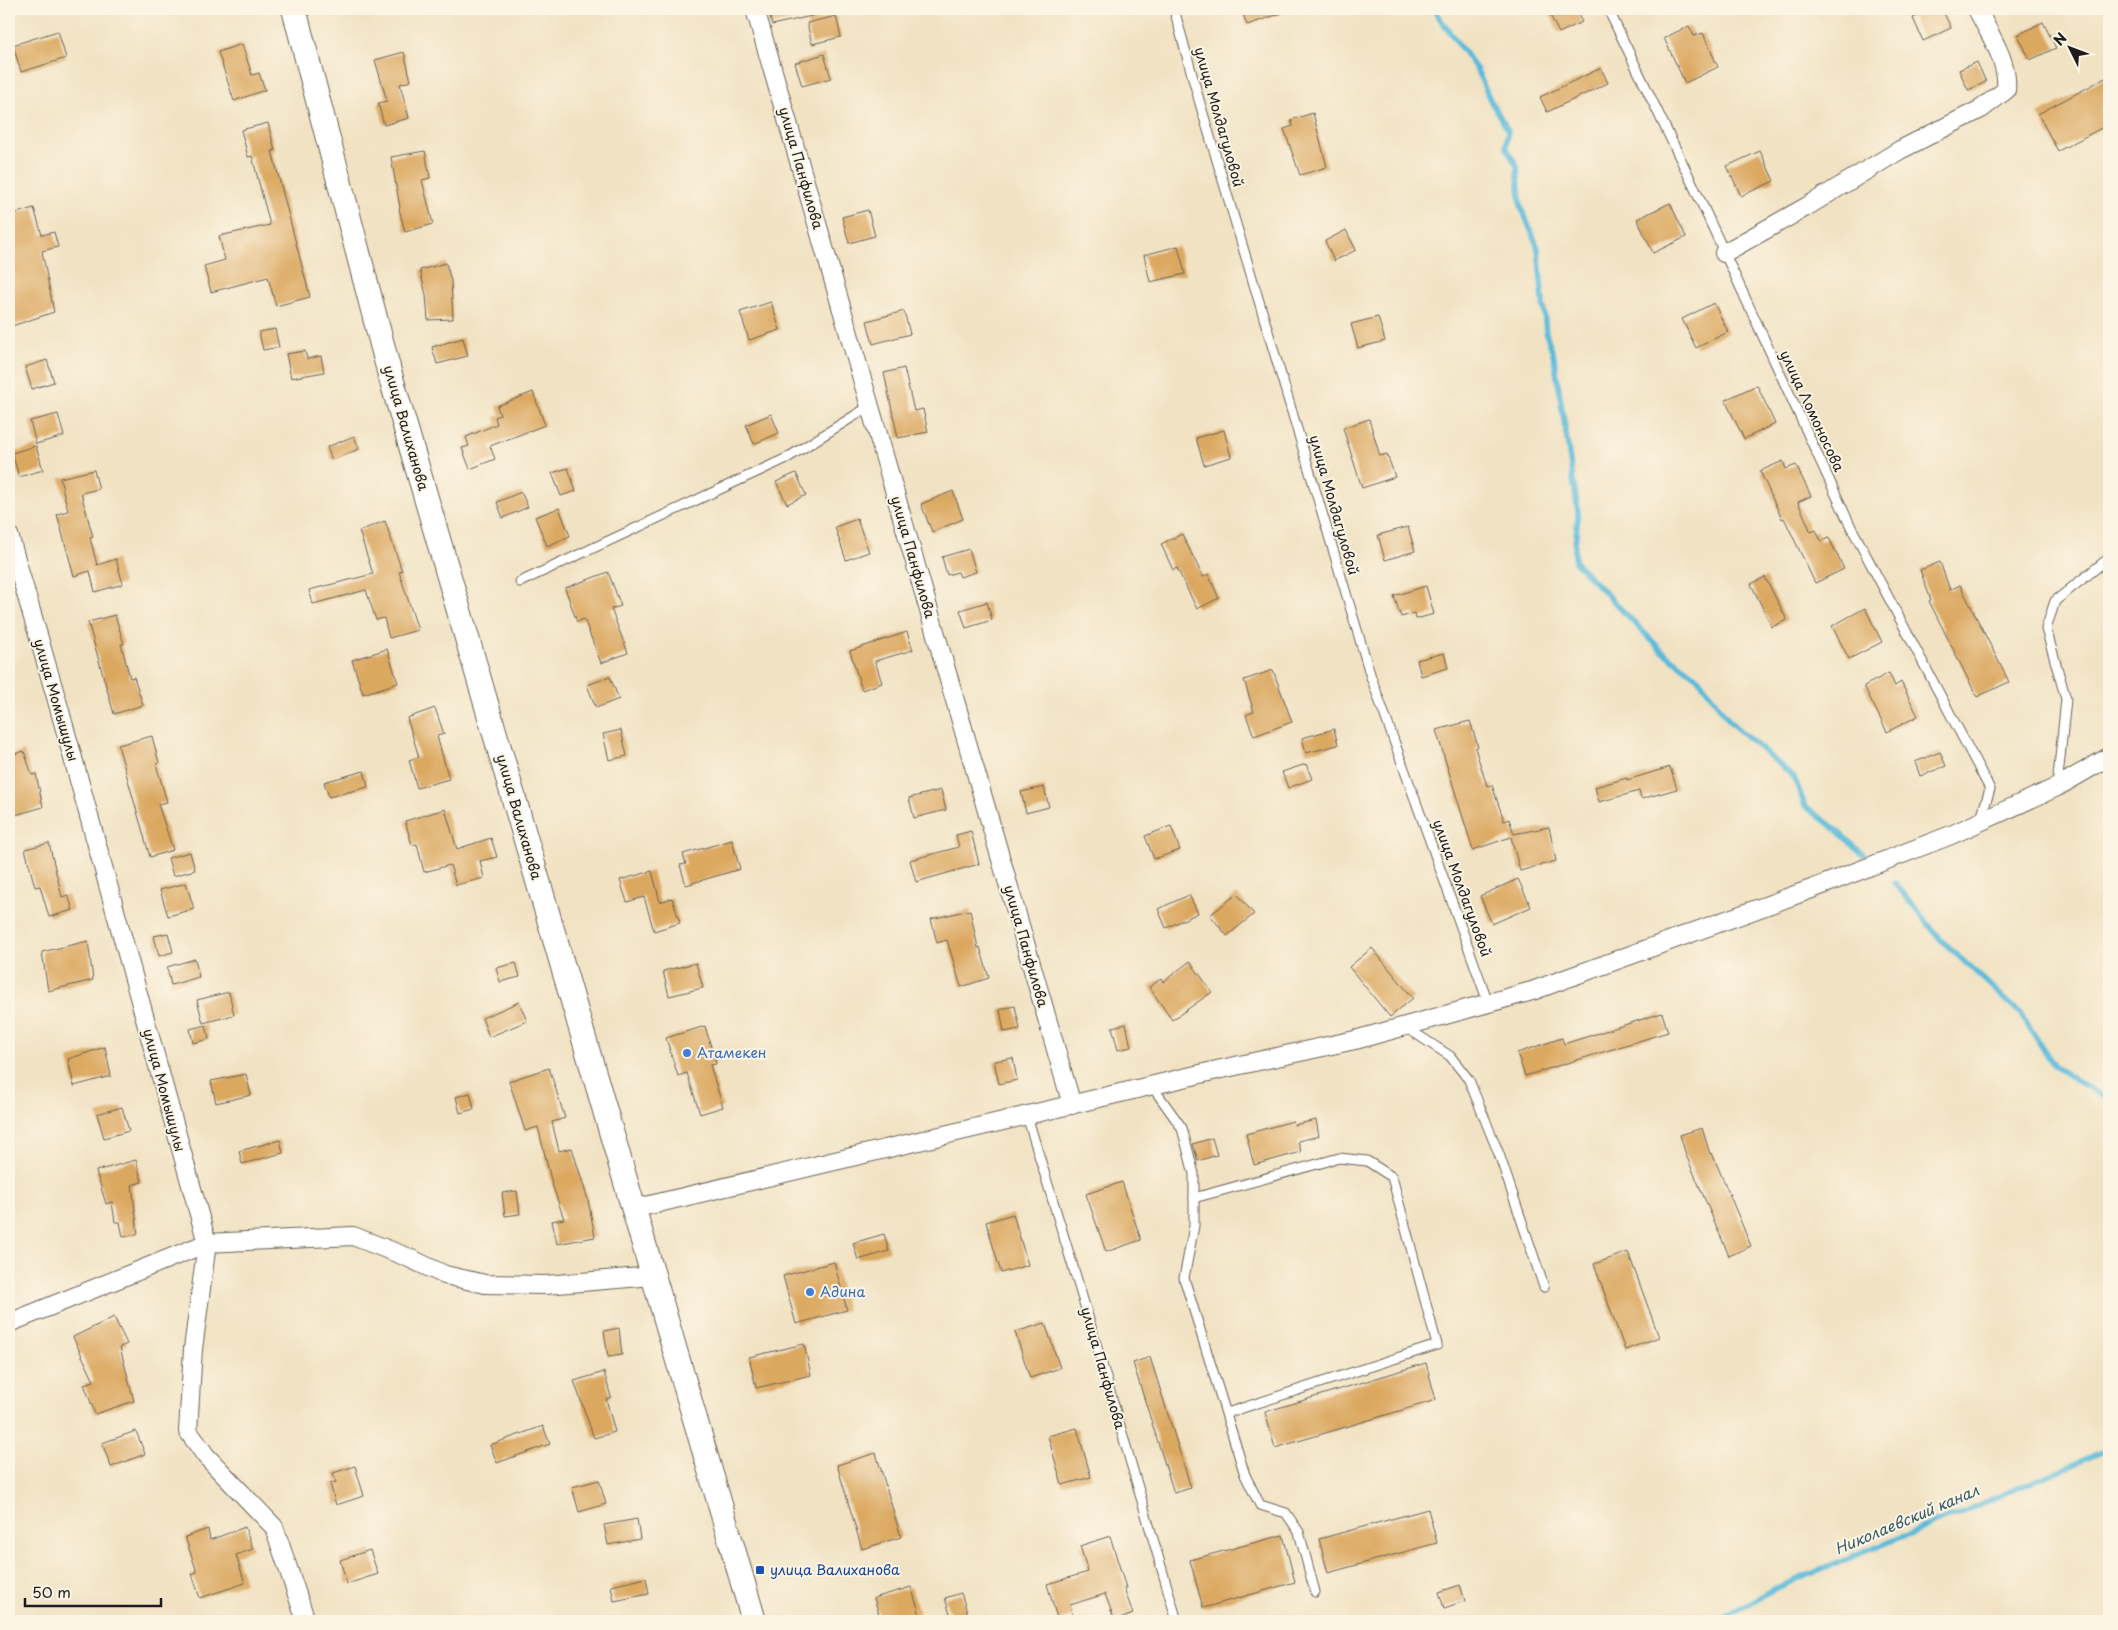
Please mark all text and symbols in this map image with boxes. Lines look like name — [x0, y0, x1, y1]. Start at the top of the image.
north arrow — [2046, 22, 2096, 72]
text: N — [2048, 28, 2071, 50]
street label: улица Молдагуловой — [1189, 44, 1250, 189]
street label: улица Панфилова — [774, 104, 829, 232]
street label: улица Ломоносова — [1775, 347, 1850, 475]
street label: улица Валиханова — [379, 363, 435, 493]
street label: улица Молдагуловой — [1304, 432, 1365, 577]
street label: улица Панфилова — [886, 493, 941, 621]
street label: улица Момышулы — [29, 636, 84, 764]
street label: улица Валиханова — [492, 752, 548, 882]
street label: улица Молдагуловой — [1428, 816, 1497, 959]
street label: улица Панфилова — [999, 882, 1054, 1010]
street label: улица Момышулы — [138, 1026, 191, 1154]
place label: Атамекен — [697, 1042, 767, 1063]
marker: Атамекен — [681, 1047, 693, 1059]
place label: Адина — [820, 1281, 865, 1302]
marker: Адина — [804, 1286, 816, 1298]
street label: улица Панфилова — [1076, 1304, 1131, 1432]
water label: Николаевский канал — [1831, 1478, 1982, 1559]
place label: улица Валиханова — [770, 1559, 900, 1580]
marker: улица Валиханова — [754, 1564, 766, 1576]
scale bar — [25, 1575, 161, 1607]
text: 50 m — [32, 1580, 71, 1603]

